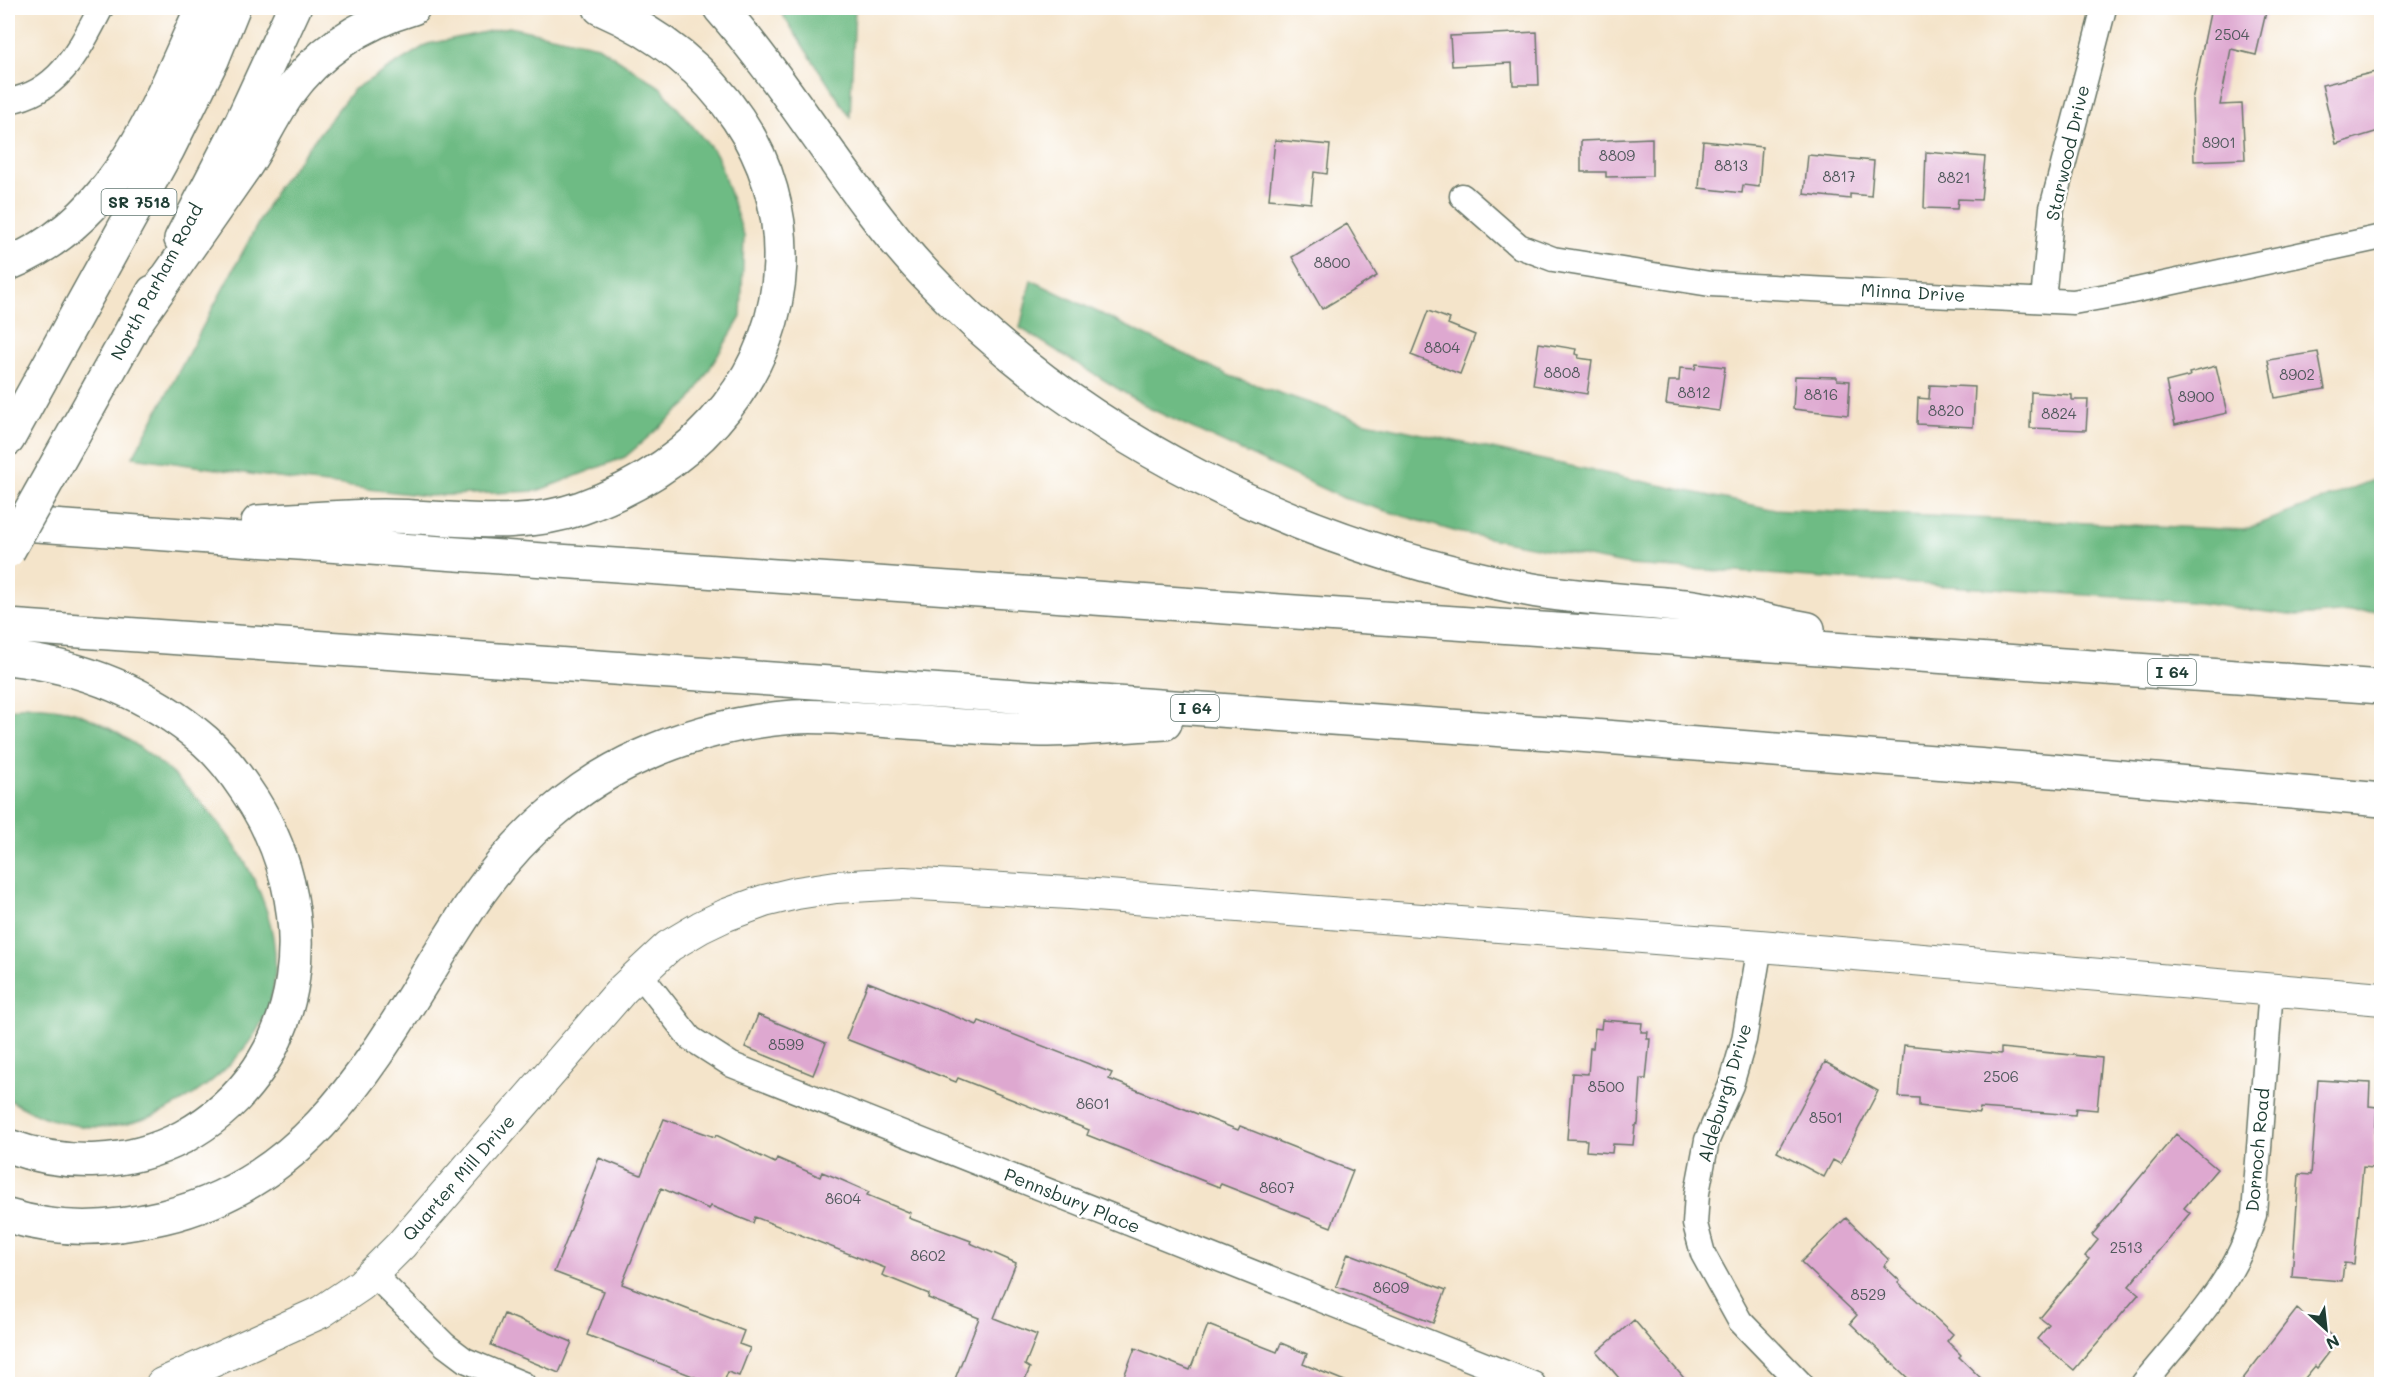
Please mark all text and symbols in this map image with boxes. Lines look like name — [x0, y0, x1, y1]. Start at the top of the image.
house number: 2504 — [2214, 24, 2250, 44]
street label: Starwood Drive — [2040, 83, 2094, 223]
house number: 8901 — [2202, 132, 2236, 152]
house number: 8809 — [1599, 145, 1635, 165]
house number: 8813 — [1714, 155, 1748, 175]
house number: 8817 — [1822, 166, 1856, 186]
house number: 8821 — [1937, 167, 1971, 187]
road number: SR 7518 — [102, 189, 176, 215]
street label: North Parham Road — [105, 199, 208, 364]
house number: 8800 — [1314, 252, 1350, 272]
street label: Minna Drive — [1860, 277, 1966, 307]
house number: 8804 — [1424, 337, 1460, 357]
house number: 8808 — [1544, 362, 1580, 382]
house number: 8902 — [2279, 364, 2315, 384]
house number: 8812 — [1677, 382, 1711, 402]
house number: 8816 — [1804, 384, 1838, 404]
house number: 8900 — [2178, 386, 2214, 406]
house number: 8820 — [1928, 400, 1964, 420]
house number: 8824 — [2041, 403, 2077, 423]
road number: I 64 — [2148, 659, 2196, 685]
road number: I 64 — [1171, 695, 1219, 721]
street label: Aldeburgh Drive — [1692, 1020, 1757, 1165]
house number: 8599 — [768, 1034, 804, 1054]
house number: 2506 — [1983, 1066, 2019, 1086]
house number: 8500 — [1588, 1076, 1624, 1096]
street label: Dornoch Road — [2240, 1087, 2274, 1213]
house number: 8601 — [1076, 1093, 1110, 1113]
house number: 8501 — [1809, 1107, 1843, 1127]
street label: Quarter Mill Drive — [397, 1109, 520, 1246]
street label: Pennsbury Place — [1001, 1162, 1144, 1238]
house number: 8607 — [1259, 1177, 1295, 1197]
house number: 8604 — [825, 1188, 861, 1208]
house number: 2513 — [2110, 1237, 2143, 1257]
house number: 8602 — [910, 1245, 946, 1265]
house number: 8609 — [1373, 1277, 1409, 1297]
house number: 8529 — [1850, 1284, 1886, 1304]
north arrow — [2296, 1299, 2356, 1359]
text: N — [2323, 1331, 2343, 1355]

